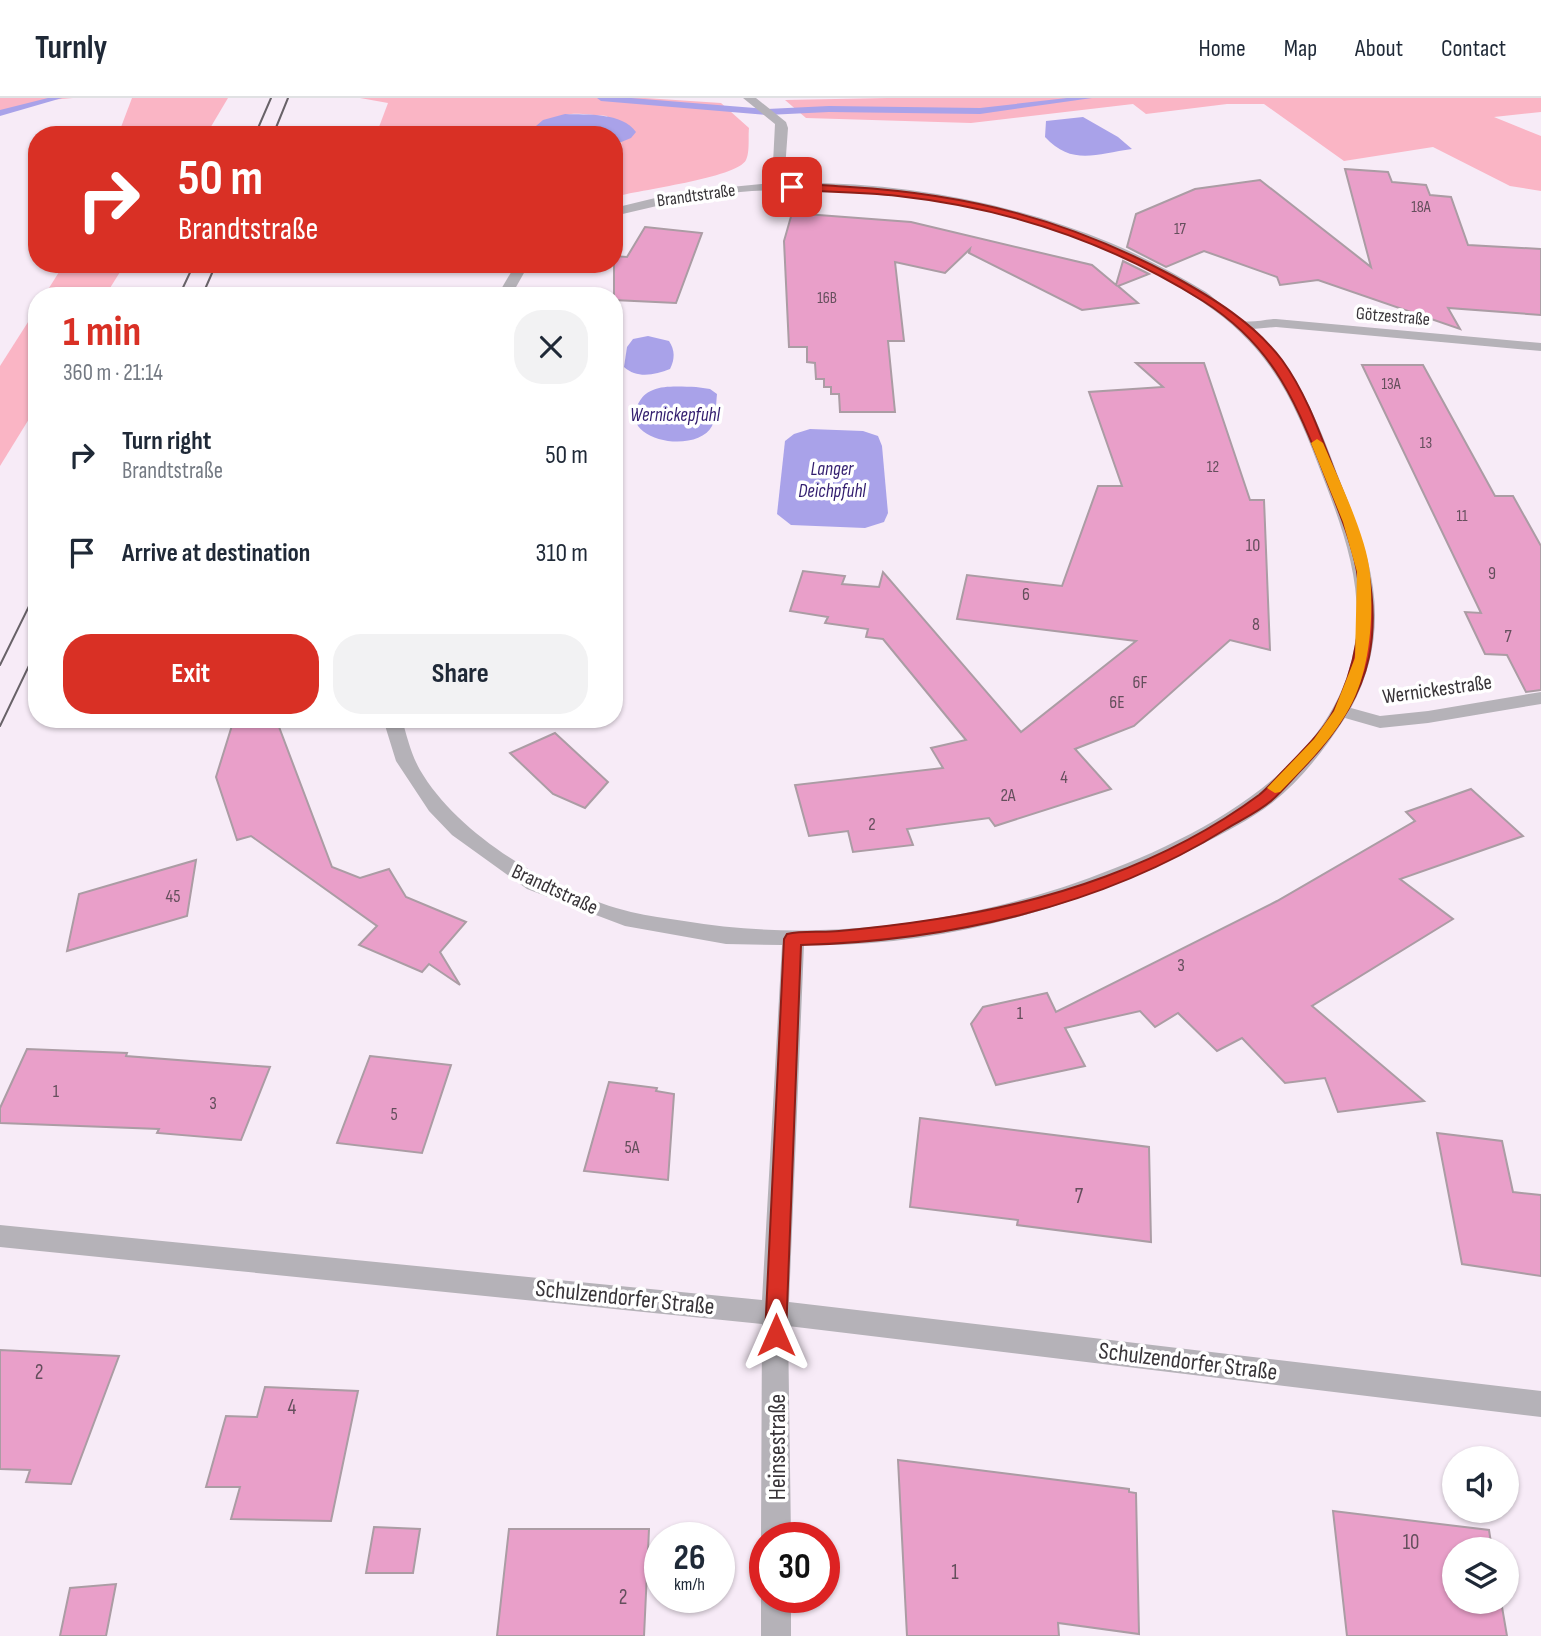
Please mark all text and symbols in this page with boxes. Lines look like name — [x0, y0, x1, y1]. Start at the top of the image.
text: Turnly — [35, 28, 107, 68]
text: Home — [1198, 34, 1246, 63]
text: Map — [1284, 34, 1317, 63]
text: About — [1355, 34, 1403, 63]
text: Contact — [1441, 34, 1506, 63]
text: 50 m — [178, 150, 263, 209]
icon: right — [63, 154, 154, 245]
pin — [762, 157, 822, 217]
icon: arrive — [773, 168, 811, 206]
street label: Brandtstraße — [656, 180, 737, 211]
house number: 18A — [1411, 198, 1431, 217]
text: Brandtstraße — [178, 210, 318, 249]
house number: 17 — [1174, 220, 1187, 239]
house number: 16B — [817, 289, 837, 308]
street label: Götzestraße — [1355, 303, 1431, 330]
text: 1 min — [63, 307, 141, 358]
button: close — [514, 310, 588, 384]
text: 360 m · 21:14 — [63, 359, 163, 387]
house number: 13A — [1381, 375, 1401, 394]
water label: Wernickepfuhl — [630, 404, 720, 427]
text: Turn right — [122, 426, 211, 457]
house number: 13 — [1420, 434, 1432, 453]
icon: right — [63, 436, 101, 474]
text: 50 m — [545, 440, 588, 471]
text: Brandtstraße — [122, 457, 223, 485]
water label: Langer Deichpfuhl — [798, 458, 866, 503]
house number: 12 — [1207, 458, 1219, 477]
house number: 11 — [1456, 507, 1468, 526]
icon: arrive — [63, 534, 101, 572]
house number: 10 — [1246, 535, 1260, 556]
text: Arrive at destination — [122, 538, 310, 569]
text: 310 m — [536, 538, 588, 569]
house number: 9 — [1488, 563, 1496, 584]
house number: 6 — [1022, 584, 1030, 605]
house number: 8 — [1252, 614, 1260, 635]
house number: 7 — [1504, 626, 1512, 647]
button: Exit — [63, 634, 319, 714]
button: Share — [333, 634, 588, 714]
street label: Wernickestraße — [1381, 669, 1493, 710]
house number: 6F — [1133, 672, 1147, 693]
house number: 6E — [1109, 692, 1125, 713]
house number: 4 — [1060, 767, 1068, 788]
house number: 2A — [1000, 785, 1016, 806]
house number: 2 — [868, 814, 876, 835]
street label: Brandtstraße — [508, 859, 602, 920]
house number: 45 — [166, 886, 180, 907]
house number: 3 — [1177, 955, 1185, 976]
house number: 1 — [1017, 1003, 1024, 1024]
house number: 1 — [53, 1081, 60, 1102]
house number: 3 — [209, 1093, 217, 1114]
house number: 5 — [390, 1104, 398, 1125]
house number: 5A — [625, 1137, 640, 1158]
house number: 7 — [1075, 1184, 1084, 1209]
street label: Schulzendorfer Straße — [534, 1274, 716, 1321]
position arrow — [739, 1298, 813, 1372]
street label: Schulzendorfer Straße — [1097, 1336, 1279, 1387]
house number: 2 — [35, 1360, 43, 1385]
street label: Heinsestraße — [763, 1394, 792, 1500]
house number: 4 — [288, 1395, 297, 1420]
map controls — [1442, 1446, 1519, 1614]
button: sound — [1442, 1446, 1519, 1523]
speed limit sign: 30 — [749, 1522, 840, 1613]
house number: 10 — [1403, 1530, 1419, 1555]
text: 26 — [674, 1537, 705, 1580]
button: layers — [1442, 1537, 1519, 1614]
house number: 1 — [951, 1560, 959, 1585]
text: km/h — [674, 1574, 705, 1595]
house number: 2 — [619, 1585, 627, 1610]

